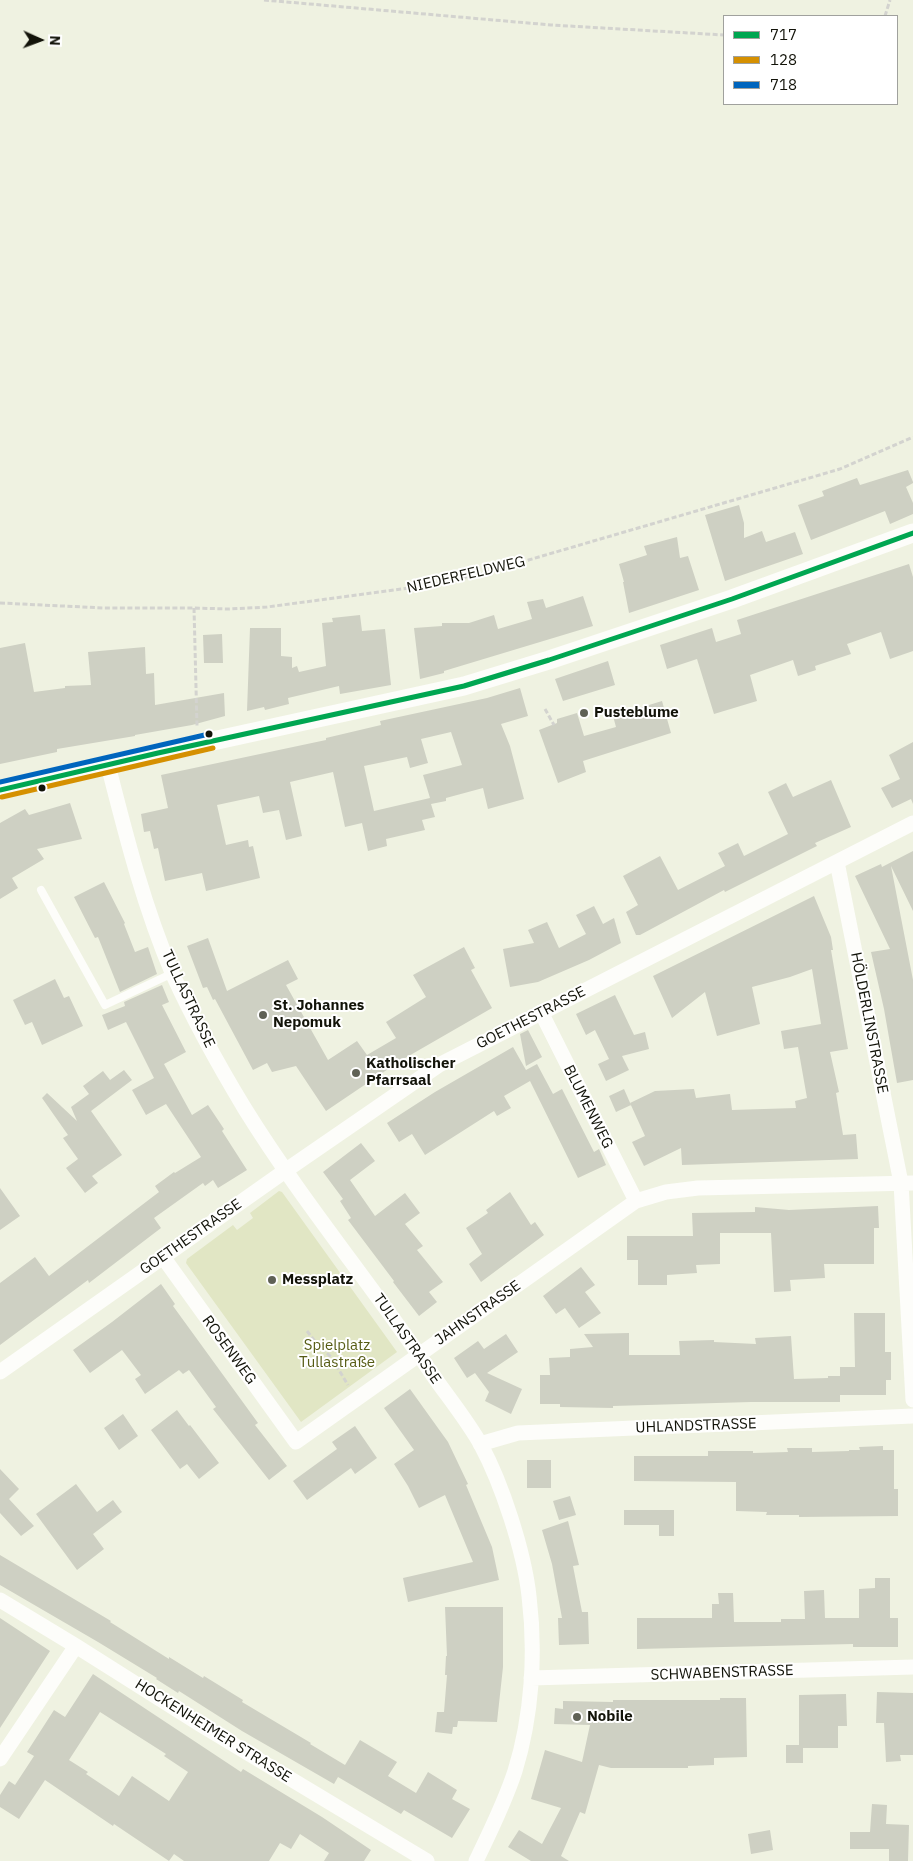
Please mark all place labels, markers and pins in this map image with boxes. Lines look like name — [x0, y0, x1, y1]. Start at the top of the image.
place label: Pusteblume — [594, 704, 679, 722]
marker: Pusteblume — [578, 707, 590, 719]
unlabelled marker — [204, 729, 214, 739]
unlabelled marker — [37, 783, 47, 793]
place label: St. Johannes Nepomuk — [273, 997, 364, 1032]
marker: St. Johannes Nepomuk — [257, 1009, 269, 1021]
place label: Katholischer Pfarrsaal — [366, 1055, 455, 1090]
marker: Katholischer Pfarrsaal — [350, 1067, 362, 1079]
place label: Messplatz — [282, 1271, 353, 1289]
marker: Messplatz — [266, 1274, 278, 1286]
place label: Nobile — [587, 1708, 633, 1726]
marker: Nobile — [571, 1711, 583, 1723]

